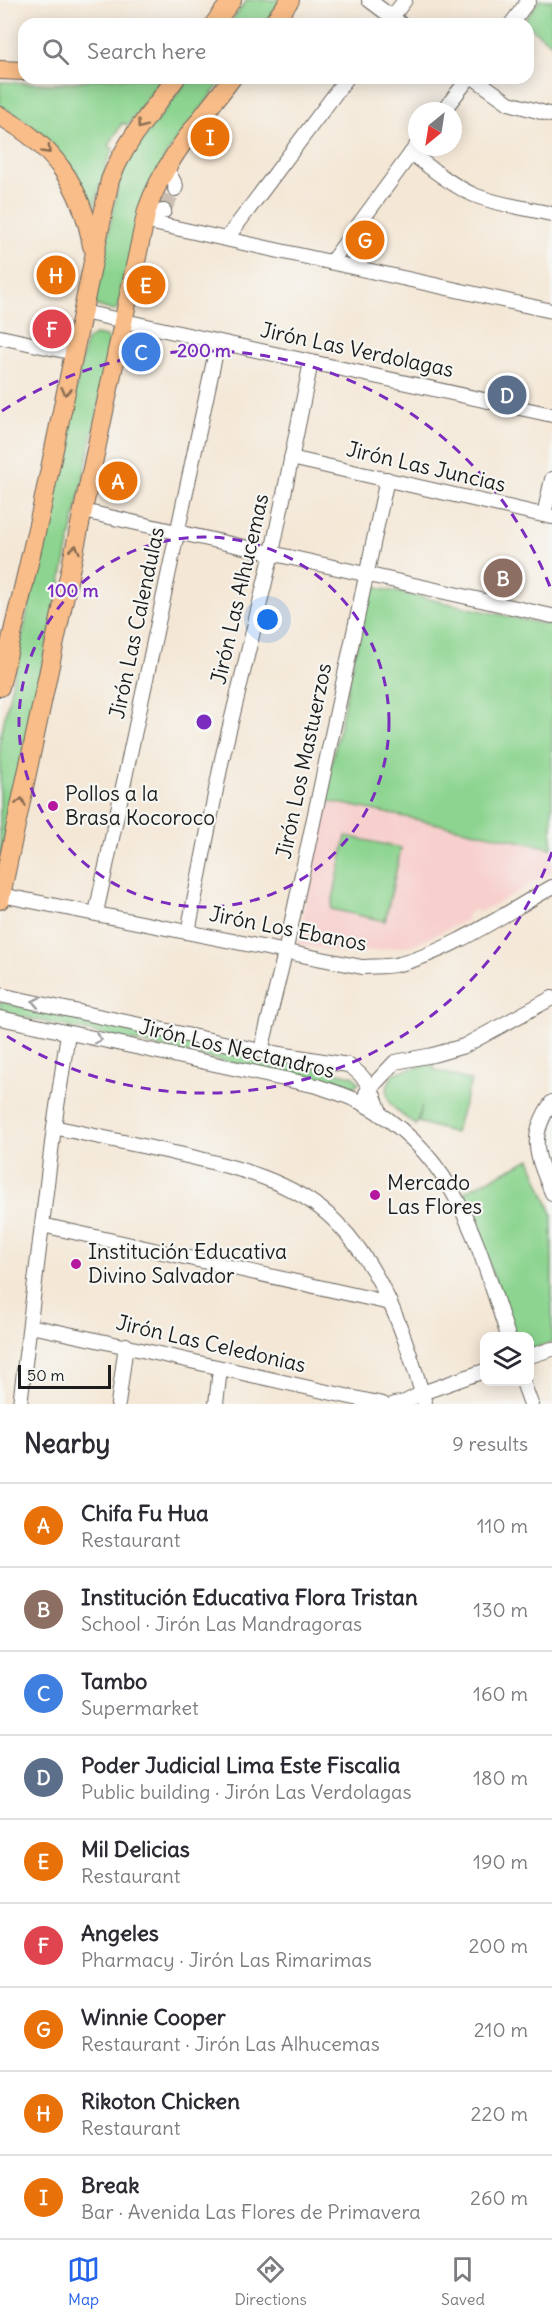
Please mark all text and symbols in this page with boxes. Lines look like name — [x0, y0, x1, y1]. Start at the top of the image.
search box — [18, 18, 534, 84]
icon: search — [39, 35, 72, 68]
text: Search here — [87, 37, 206, 65]
north arrow — [408, 102, 462, 156]
pin: I — [190, 114, 230, 160]
one-way arrow — [138, 119, 149, 130]
one-way arrow — [40, 143, 51, 154]
pin: G — [346, 218, 385, 262]
pin: H — [36, 252, 76, 298]
pin: E — [126, 262, 166, 308]
pin: F — [32, 306, 72, 352]
street label: Jirón Las Verdolagas — [258, 316, 456, 383]
pin: C — [122, 330, 160, 374]
text: 200 m — [177, 339, 231, 362]
pin: D — [488, 372, 526, 418]
one-way arrow — [60, 386, 73, 396]
street label: Jirón Las Juncias — [344, 435, 508, 498]
pin: A — [98, 458, 138, 504]
street label: Jirón Las Alhucemas — [204, 491, 275, 687]
street label: Jirón Las Calendulas — [103, 525, 170, 721]
one-way arrow — [68, 545, 81, 555]
pin: B — [484, 556, 522, 600]
text: 100 m — [48, 579, 99, 602]
your location — [253, 605, 282, 634]
street label: Jirón Los Mastuerzos — [270, 661, 337, 861]
centre of rings — [194, 712, 214, 732]
place label: Pollos a la Brasa Kocoroco — [65, 780, 215, 831]
one-way arrow — [14, 797, 27, 807]
marker: Pollos a la Brasa Kocoroco — [46, 799, 60, 813]
street label: Jirón Los Ebanos — [207, 900, 369, 957]
one-way arrow — [31, 997, 41, 1010]
street label: Jirón Los Nectandros — [137, 1013, 338, 1084]
one-way arrow — [93, 1032, 103, 1045]
place label: Mercado Las Flores — [387, 1169, 482, 1220]
marker: Mercado Las Flores — [368, 1188, 382, 1202]
place label: Institución Educativa Divino Salvador — [88, 1238, 287, 1289]
marker: Institución Educativa Divino Salvador — [69, 1257, 83, 1271]
street label: Jirón Las Celedonias — [114, 1309, 309, 1378]
map controls — [480, 1332, 534, 1386]
button: layers — [480, 1332, 534, 1386]
scale bar — [18, 1362, 111, 1390]
text: 50 m — [27, 1365, 65, 1385]
text: Nearby — [24, 1427, 110, 1460]
text: 9 results — [452, 1431, 528, 1456]
text: Chifa Fu Hua — [81, 1499, 209, 1527]
text: A — [37, 1513, 50, 1538]
text: 110 m — [477, 1513, 528, 1538]
text: Restaurant — [81, 1527, 180, 1552]
text: Institución Educativa Flora Tristan — [81, 1583, 418, 1611]
text: B — [37, 1597, 50, 1622]
text: 130 m — [473, 1597, 528, 1622]
text: School · Jirón Las Mandragoras — [81, 1611, 362, 1636]
text: Tambo — [81, 1667, 147, 1695]
text: C — [37, 1681, 50, 1706]
text: 160 m — [473, 1681, 528, 1706]
text: Supermarket — [81, 1695, 199, 1720]
text: Poder Judicial Lima Este Fiscalia — [81, 1751, 400, 1779]
text: D — [36, 1765, 51, 1790]
text: 180 m — [473, 1765, 528, 1790]
text: Public building · Jirón Las Verdolagas — [81, 1779, 412, 1804]
text: Mil Delicias — [81, 1835, 190, 1863]
text: E — [38, 1849, 49, 1874]
text: 190 m — [473, 1849, 528, 1874]
text: Restaurant — [81, 1863, 180, 1888]
text: Angeles — [81, 1919, 159, 1947]
text: F — [38, 1933, 49, 1958]
text: 200 m — [468, 1933, 528, 1958]
text: Pharmacy · Jirón Las Rimarimas — [81, 1947, 372, 1972]
text: Winnie Cooper — [81, 2003, 226, 2031]
text: G — [36, 2017, 51, 2042]
text: 210 m — [474, 2017, 528, 2042]
text: Restaurant · Jirón Las Alhucemas — [81, 2031, 380, 2056]
text: Rikoton Chicken — [81, 2087, 240, 2115]
text: H — [36, 2101, 51, 2126]
text: 220 m — [471, 2101, 528, 2126]
text: Restaurant — [81, 2115, 180, 2140]
text: Break — [81, 2171, 139, 2199]
text: I — [39, 2185, 48, 2210]
text: 260 m — [470, 2185, 528, 2210]
text: Bar · Avenida Las Flores de Primavera — [81, 2199, 421, 2224]
tab: Map — [67, 2253, 100, 2309]
tab: Directions — [234, 2253, 307, 2309]
tab: Saved — [441, 2253, 485, 2309]

